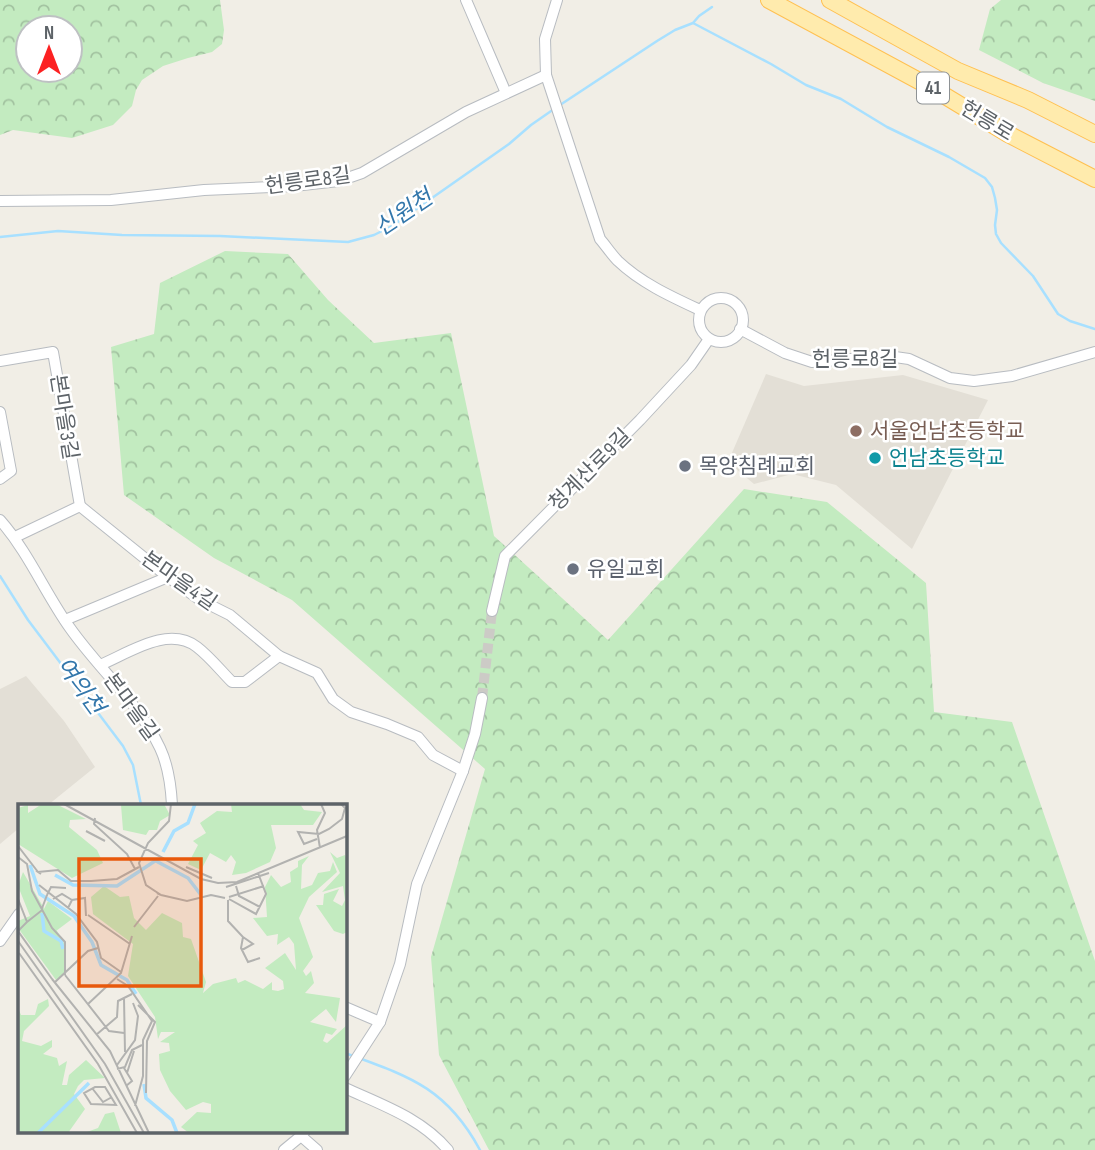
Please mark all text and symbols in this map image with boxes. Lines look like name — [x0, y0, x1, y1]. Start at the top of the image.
north arrow — [14, 14, 84, 84]
text: N — [44, 22, 54, 45]
road number: 41 — [917, 72, 949, 104]
street label: 헌릉로 — [956, 95, 1018, 147]
street label: 헌릉로8길 — [263, 163, 353, 199]
water label: 신원천 — [370, 182, 440, 242]
street label: 헌릉로8길 — [812, 347, 898, 372]
street label: 본마을3길 — [45, 373, 83, 461]
place label: 서울언남초등학교 — [870, 419, 1025, 444]
marker: 서울언남초등학교 — [848, 423, 864, 439]
street label: 청계산로9길 — [544, 424, 636, 516]
place label: 언남초등학교 — [889, 446, 1005, 471]
marker: 언남초등학교 — [867, 450, 883, 466]
place label: 목양침례교회 — [699, 454, 815, 479]
marker: 목양침례교회 — [677, 458, 693, 474]
street label: 본마을4길 — [137, 546, 221, 616]
place label: 유일교회 — [587, 557, 664, 582]
marker: 유일교회 — [565, 561, 581, 577]
water label: 여의천 — [50, 652, 112, 722]
street label: 본마을길 — [98, 668, 164, 746]
inset map — [18, 804, 346, 1132]

